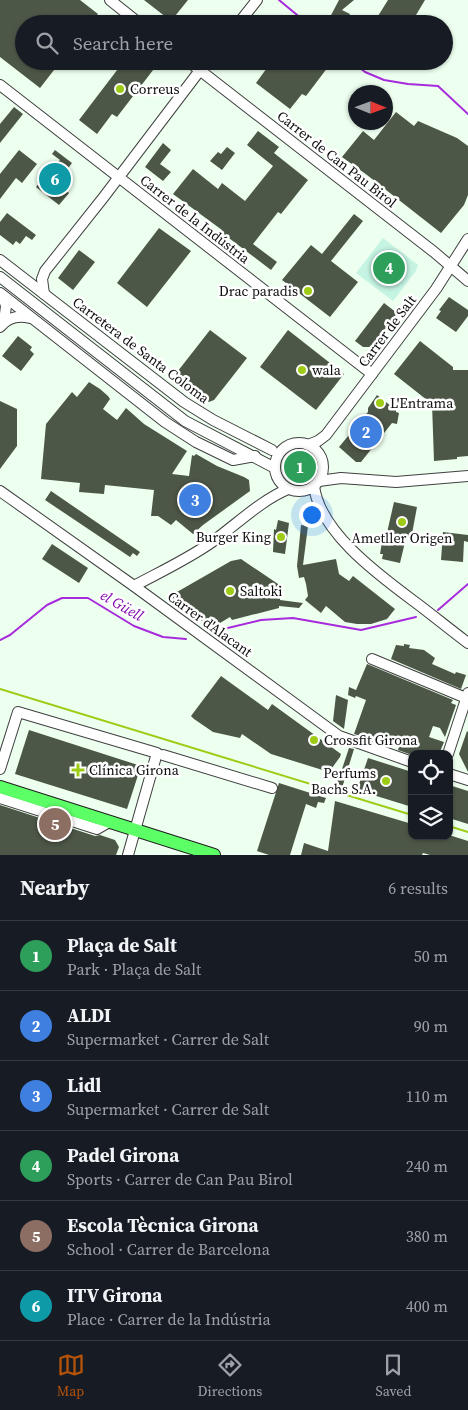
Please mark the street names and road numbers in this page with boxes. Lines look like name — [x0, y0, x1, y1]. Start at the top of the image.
street label: Carrer de Can Pau Birol — [273, 106, 401, 212]
street label: Carrer de la Indústria — [136, 170, 255, 269]
street label: Carrer de Salt — [353, 291, 421, 371]
street label: Carretera de Santa Coloma — [69, 292, 214, 409]
street label: Carrer d'Alacant — [164, 586, 257, 662]

